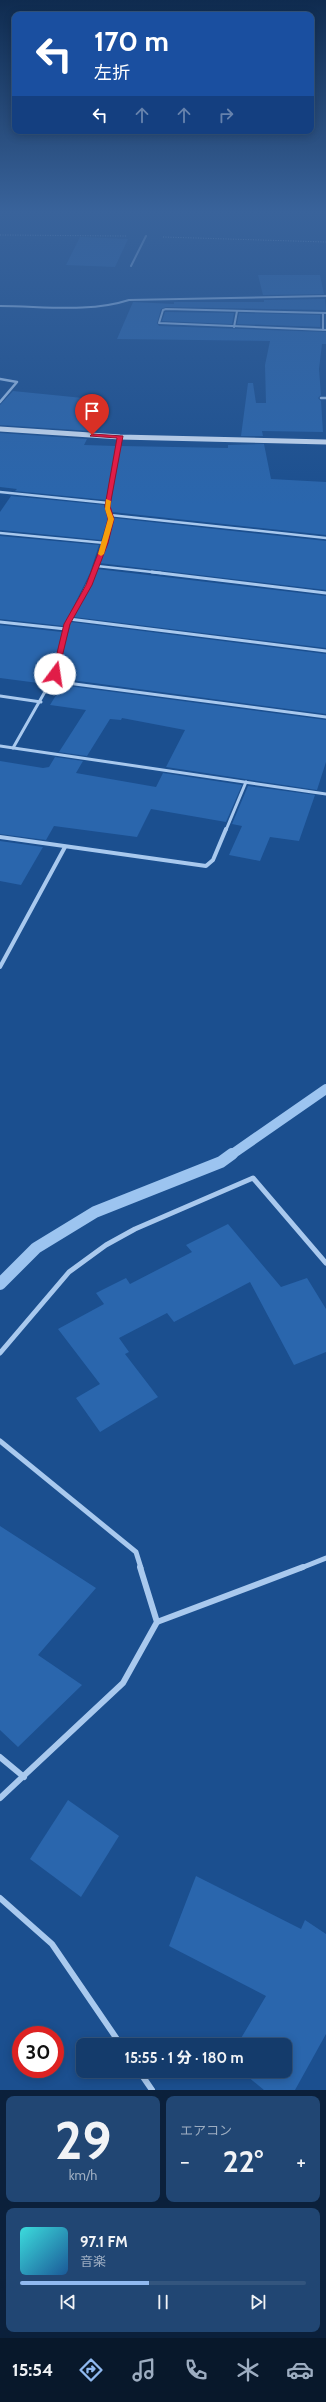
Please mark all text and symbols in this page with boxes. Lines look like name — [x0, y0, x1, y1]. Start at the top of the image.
text: 170 m — [94, 24, 169, 58]
icon: left — [28, 28, 80, 80]
text: 左折 — [94, 62, 130, 84]
icon: left — [89, 104, 111, 126]
icon: ahead — [131, 104, 153, 126]
icon: ahead — [173, 104, 195, 126]
icon: right — [215, 104, 237, 126]
pin — [75, 394, 109, 435]
icon: arrive — [81, 400, 103, 422]
position arrow — [34, 653, 76, 695]
speed limit sign: 30 — [12, 2026, 64, 2078]
text: 15:55 · 1 分 · 180 m — [125, 2049, 244, 2067]
text: 29 — [55, 2109, 111, 2172]
text: エアコン — [180, 2122, 232, 2138]
text: 22° — [223, 2143, 263, 2180]
text: − — [180, 2148, 190, 2175]
text: + — [296, 2148, 306, 2175]
text: km/h — [69, 2167, 97, 2183]
text: 97.1 FM — [80, 2233, 128, 2251]
text: 音楽 — [80, 2253, 106, 2269]
icon: previous — [57, 2291, 79, 2313]
icon: pause — [152, 2291, 174, 2313]
icon: next — [247, 2291, 269, 2313]
icon: directions — [77, 2356, 105, 2384]
icon: music — [130, 2356, 158, 2384]
icon: phone — [182, 2356, 210, 2384]
icon: climate — [234, 2356, 262, 2384]
icon: car — [286, 2356, 314, 2384]
text: 15:54 — [12, 2359, 53, 2381]

